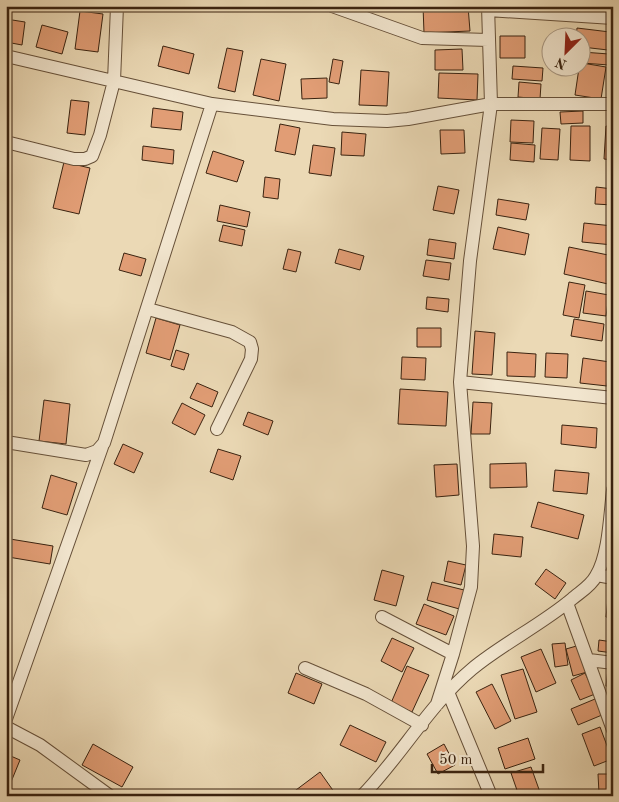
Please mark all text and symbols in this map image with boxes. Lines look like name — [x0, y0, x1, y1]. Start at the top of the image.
north arrow — [542, 28, 592, 78]
text: N — [553, 54, 569, 72]
scale bar — [432, 742, 543, 774]
text: 50 m — [439, 753, 473, 768]

